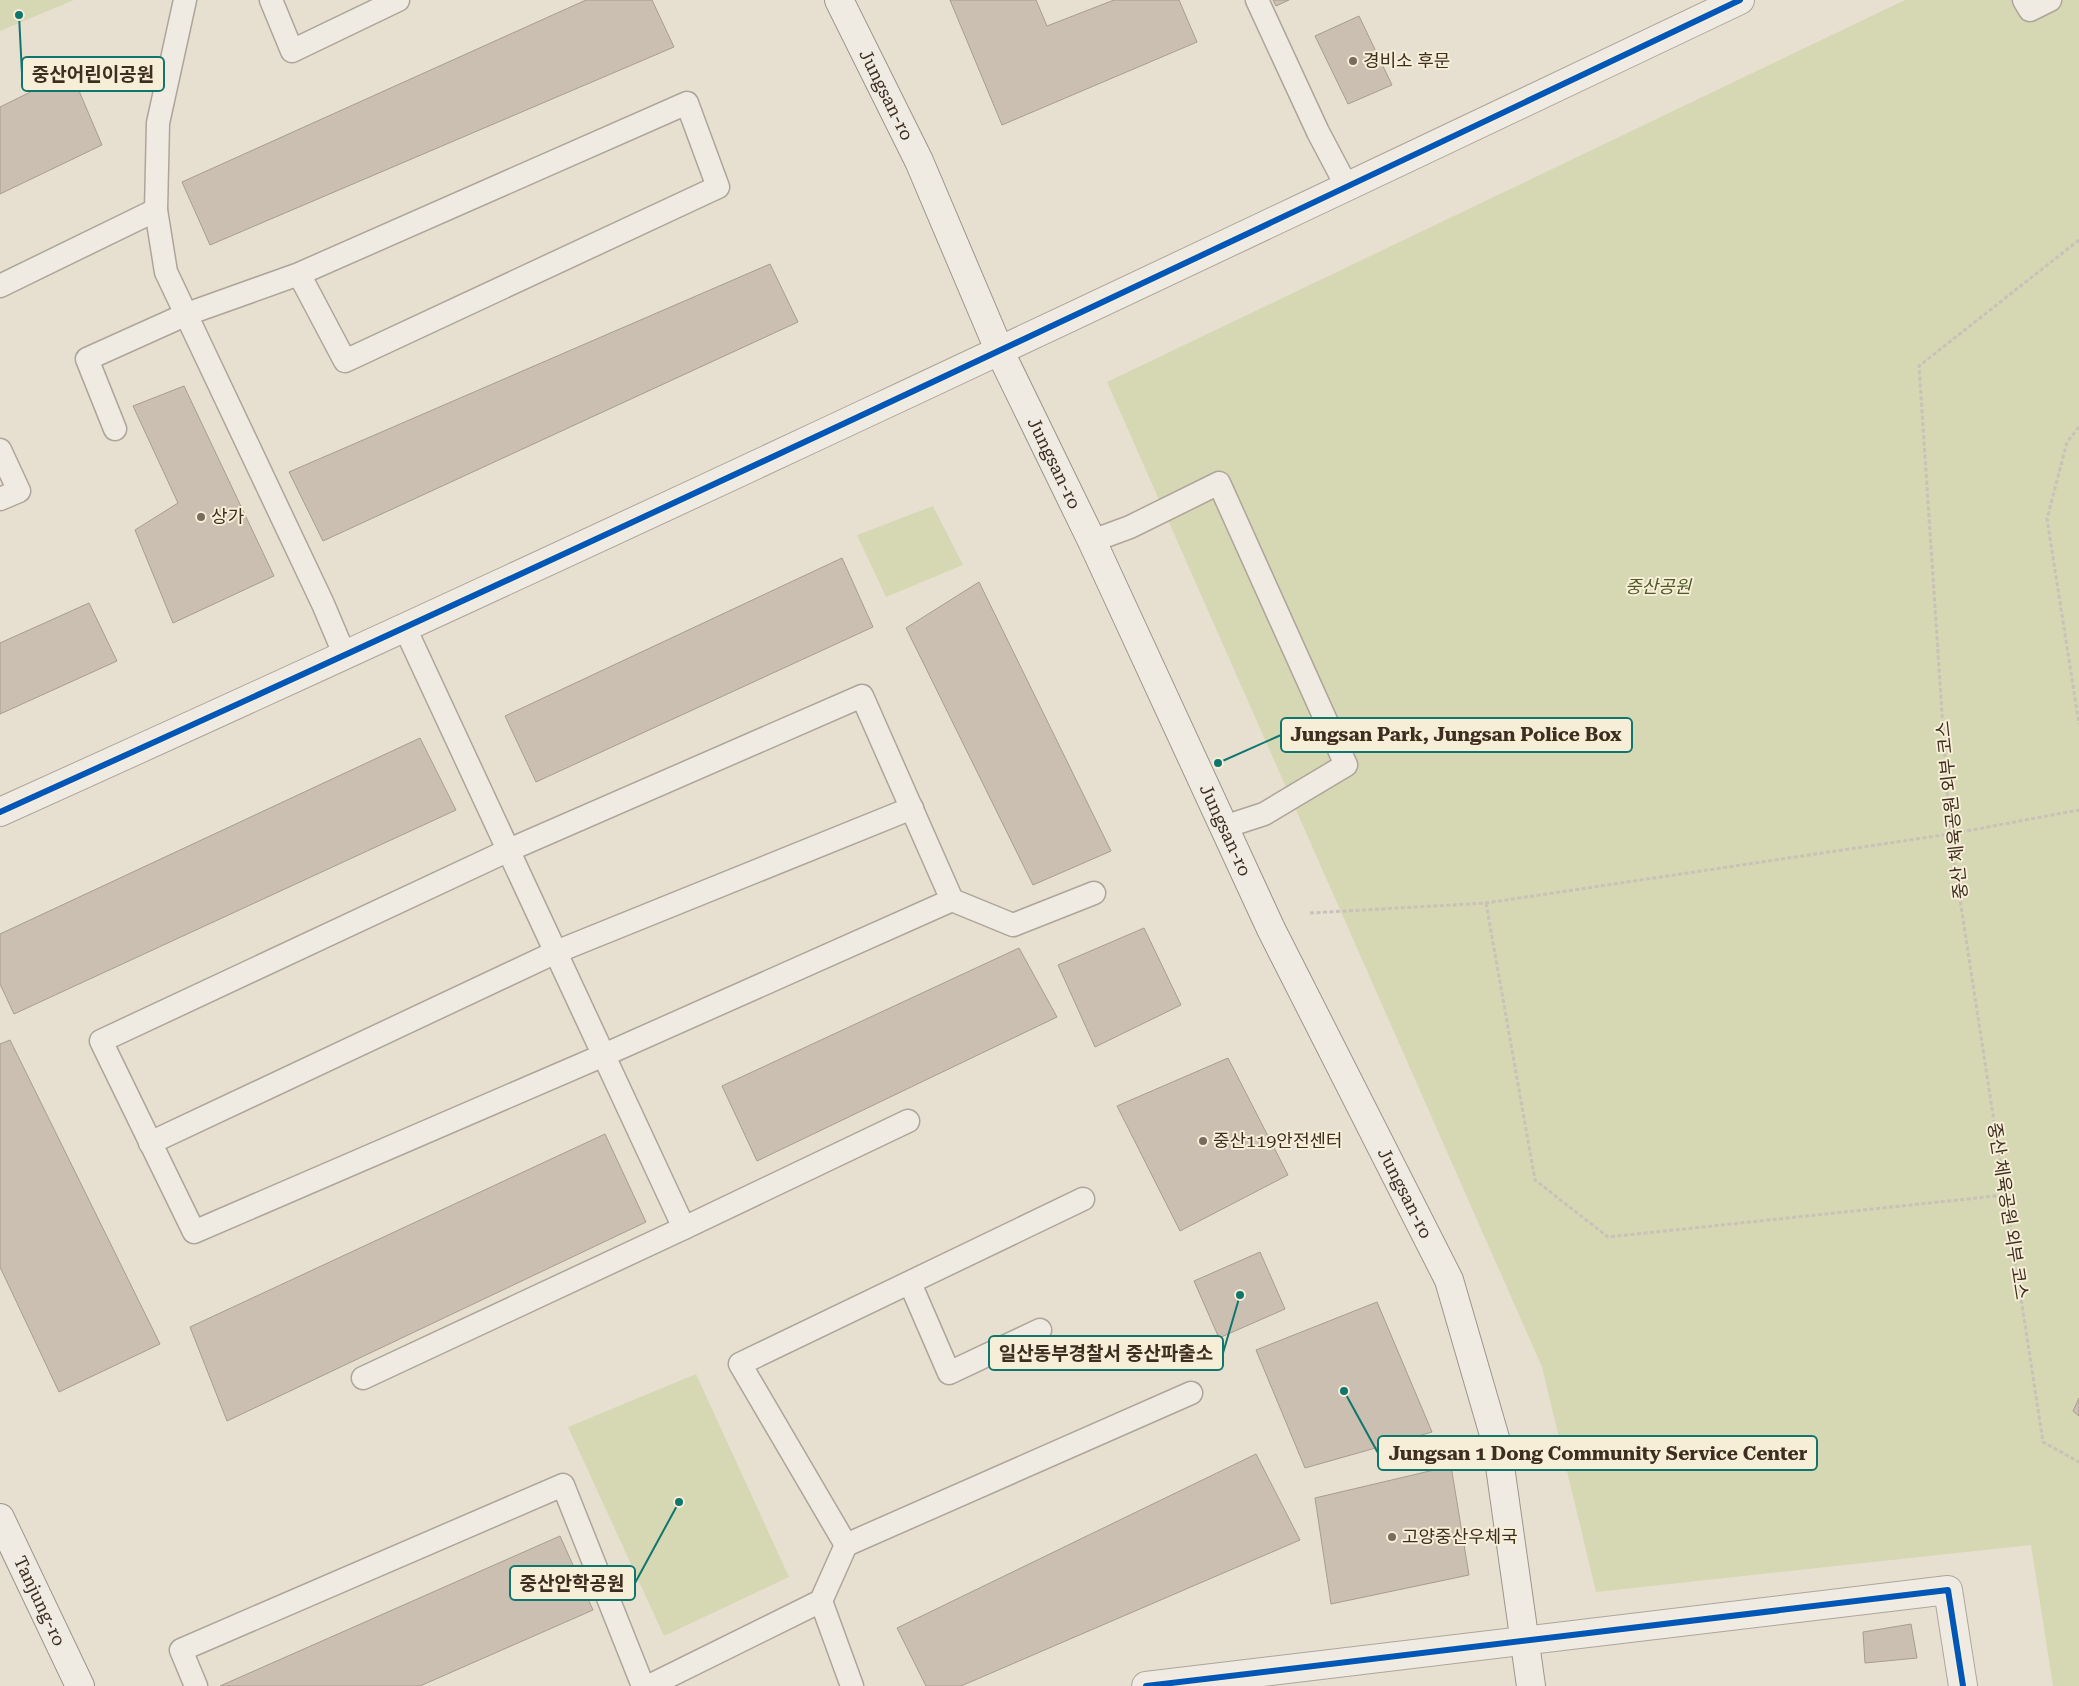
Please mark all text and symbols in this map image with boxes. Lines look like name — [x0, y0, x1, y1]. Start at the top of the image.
street label: Jungsan-ro — [855, 46, 918, 144]
place label: 경비소 후문 — [1363, 50, 1450, 71]
marker: 경비소 후문 — [1347, 55, 1359, 67]
callout: 중산어린이공원 — [22, 57, 164, 91]
text: 중산어린이공원 — [32, 63, 154, 86]
street label: Jungsan-ro — [1024, 414, 1086, 512]
place label: 상가 — [211, 506, 245, 527]
marker: 상가 — [195, 511, 207, 523]
park label: 중산공원 — [1625, 576, 1693, 597]
callout: Jungsan Park, Jungsan Police Box — [1281, 718, 1632, 752]
street label: 중산 체육공원 외부 코스 — [1932, 720, 1971, 900]
text: Jungsan Park, Jungsan Police Box — [1290, 723, 1622, 746]
street label: Jungsan-ro — [1196, 781, 1256, 879]
street label: 중산 체육공원 외부 코스 — [1984, 1121, 2033, 1301]
place label: 중산119안전센터 — [1213, 1130, 1343, 1151]
marker: 중산119안전센터 — [1197, 1135, 1209, 1147]
street label: Jungsan-ro — [1374, 1144, 1437, 1242]
callout: 일산동부경찰서 중산파출소 — [989, 1336, 1223, 1370]
text: 일산동부경찰서 중산파출소 — [999, 1342, 1213, 1365]
callout: Jungsan 1 Dong Community Service Center — [1378, 1436, 1817, 1470]
text: Jungsan 1 Dong Community Service Center — [1389, 1442, 1808, 1465]
place label: 고양중산우체국 — [1402, 1526, 1518, 1547]
marker: 고양중산우체국 — [1386, 1531, 1398, 1543]
street label: Tanjung-ro — [10, 1553, 70, 1649]
callout: 중산안학공원 — [510, 1566, 635, 1600]
text: 중산안학공원 — [520, 1572, 624, 1595]

